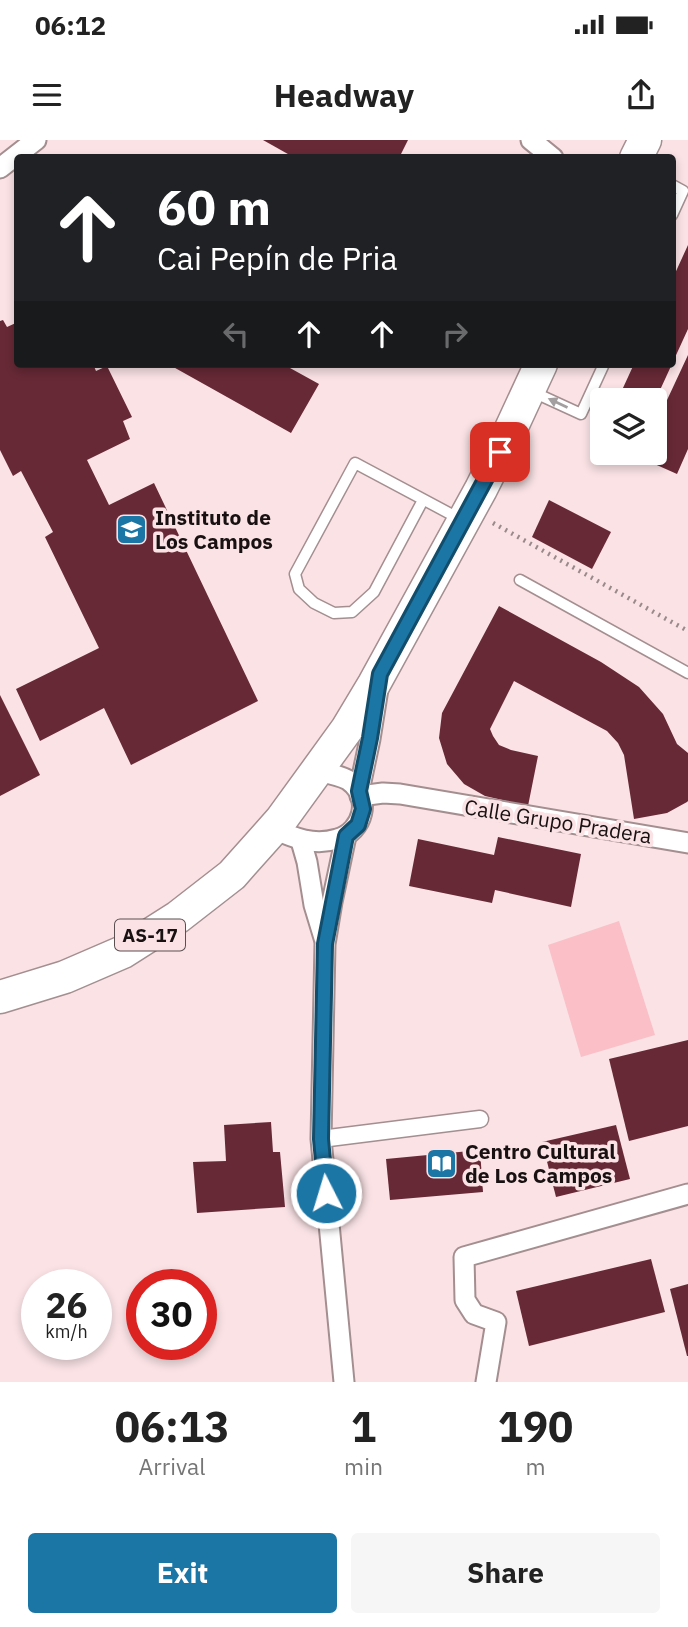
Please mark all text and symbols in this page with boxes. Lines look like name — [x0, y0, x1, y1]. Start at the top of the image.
text: 06:12 — [35, 8, 106, 42]
text: Headway — [274, 74, 414, 116]
icon: menu — [28, 76, 66, 114]
icon: share — [622, 76, 660, 114]
text: 60 m — [157, 175, 271, 238]
icon: ahead — [42, 182, 133, 273]
text: Cai Pepín de Pria — [157, 237, 398, 279]
icon: left — [217, 315, 255, 353]
icon: ahead — [290, 315, 328, 353]
icon: ahead — [363, 315, 401, 353]
icon: right — [436, 315, 474, 353]
map controls — [590, 388, 667, 465]
button: layers — [590, 388, 667, 465]
one-way arrow — [548, 397, 568, 409]
pin — [470, 422, 530, 482]
icon: arrive — [481, 433, 519, 471]
place label: Instituto de Los Campos — [155, 503, 273, 555]
school or university icon: Instituto de Los Campos — [115, 513, 149, 547]
street label: Calle Grupo Pradera — [463, 792, 654, 850]
road number: AS-17 — [115, 920, 185, 950]
place label: Centro Cultural de Los Campos — [465, 1137, 616, 1189]
library icon: Centro Cultural de Los Campos — [425, 1147, 459, 1181]
position arrow — [289, 1156, 363, 1230]
speed limit sign: 30 — [126, 1269, 217, 1360]
text: 26 — [45, 1282, 88, 1328]
text: km/h — [45, 1320, 88, 1343]
text: 06:13 — [115, 1399, 229, 1454]
text: 1 — [351, 1399, 376, 1454]
text: 190 — [498, 1399, 573, 1454]
text: Arrival — [139, 1451, 206, 1481]
text: min — [344, 1451, 383, 1481]
text: m — [525, 1451, 546, 1481]
button: Exit — [28, 1533, 337, 1613]
button: Share — [351, 1533, 660, 1613]

